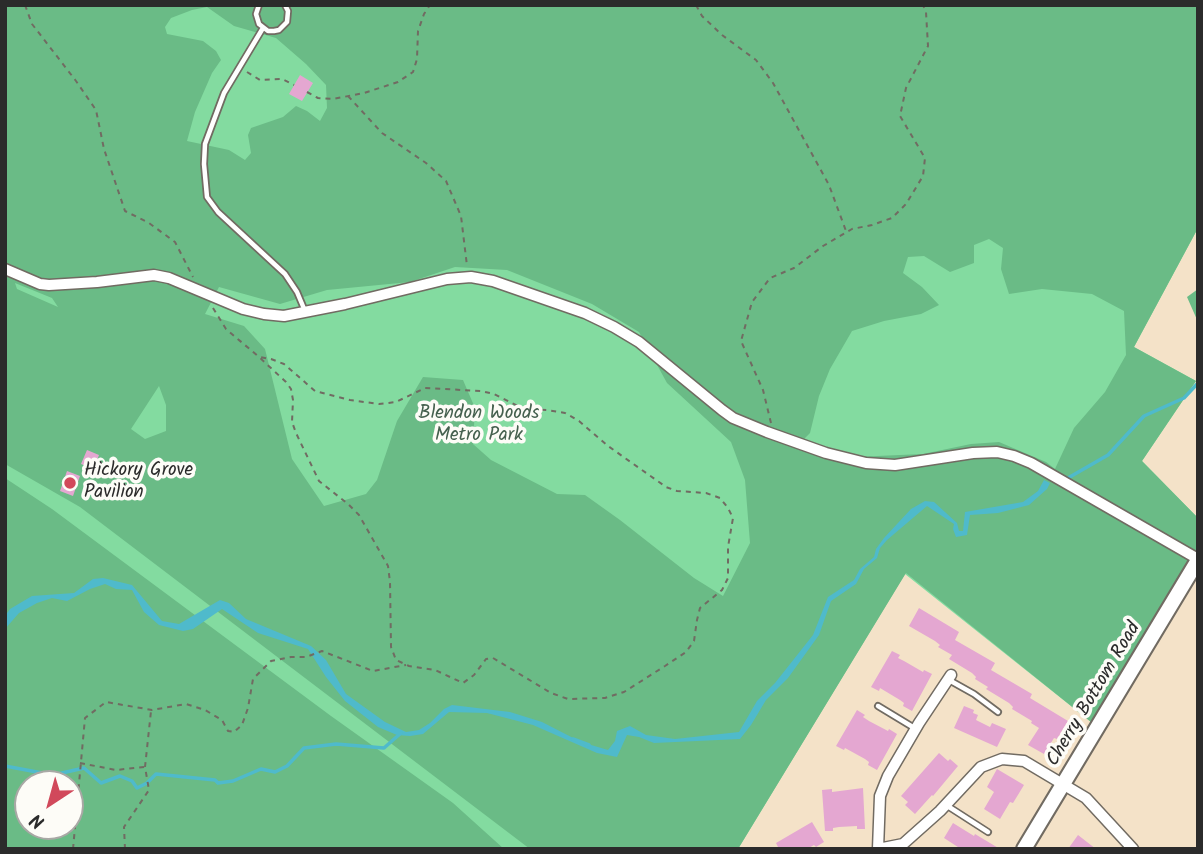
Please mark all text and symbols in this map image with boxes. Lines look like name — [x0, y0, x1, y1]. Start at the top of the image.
park label: Blendon Woods Metro Park — [419, 404, 539, 448]
place label: Hickory Grove Pavilion — [84, 461, 193, 505]
marker: Hickory Grove Pavilion — [62, 475, 78, 491]
street label: Cherry Bottom Road — [1043, 619, 1147, 771]
north arrow — [14, 770, 84, 840]
text: N — [24, 805, 52, 836]

